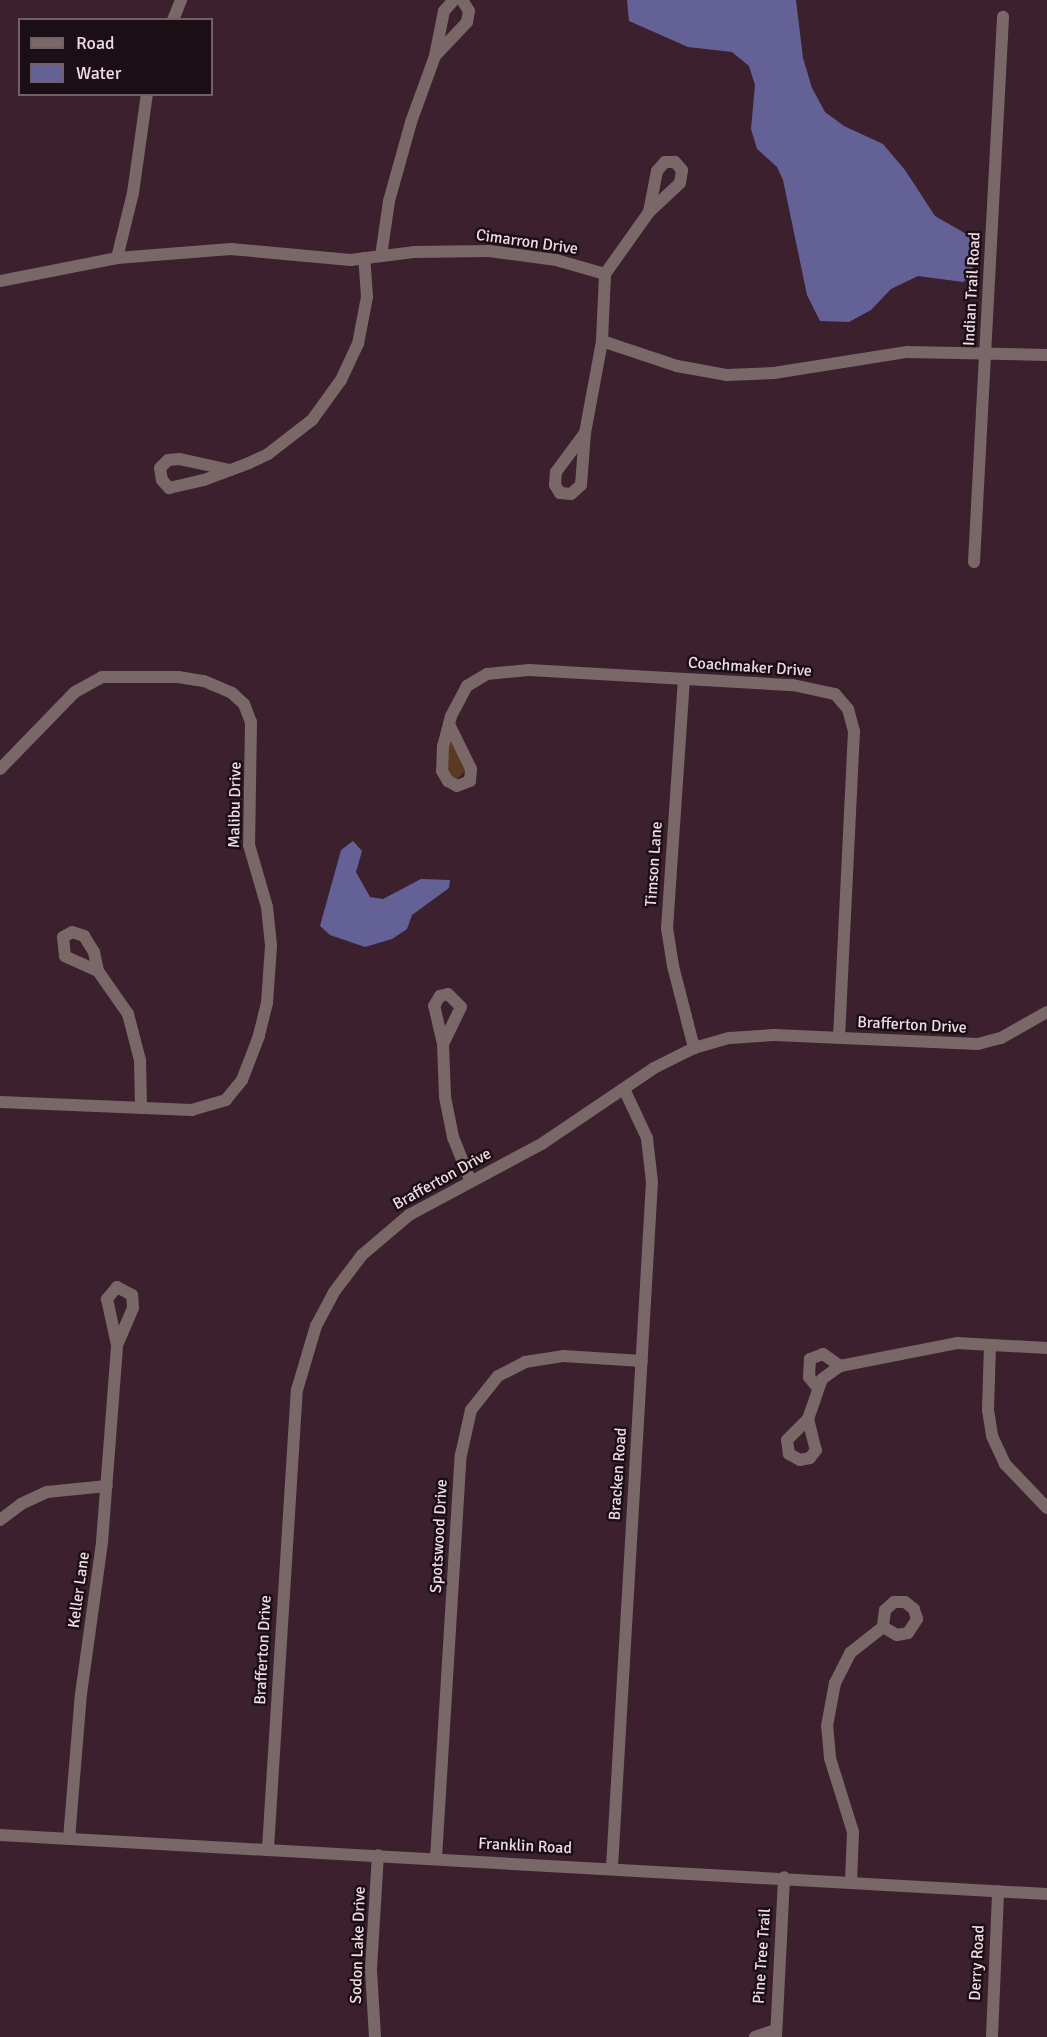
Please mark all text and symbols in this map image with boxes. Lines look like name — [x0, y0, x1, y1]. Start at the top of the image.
legend — [18, 18, 213, 96]
text: Road — [76, 32, 115, 54]
text: Water — [76, 62, 121, 84]
street label: Cimarron Drive — [475, 225, 579, 259]
street label: Indian Trail Road — [959, 231, 985, 347]
street label: Coachmaker Drive — [688, 653, 812, 681]
street label: Malibu Drive — [225, 762, 245, 848]
street label: Timson Lane — [641, 821, 667, 907]
street label: Brafferton Drive — [857, 1013, 967, 1037]
street label: Brafferton Drive — [389, 1144, 495, 1214]
street label: Bracken Road — [605, 1427, 631, 1521]
street label: Spotswood Drive — [426, 1479, 452, 1593]
street label: Keller Lane — [64, 1551, 94, 1629]
street label: Brafferton Drive — [251, 1595, 275, 1705]
street label: Franklin Road — [478, 1834, 572, 1858]
street label: Sodon Lake Drive — [346, 1886, 370, 2004]
street label: Pine Tree Trail — [749, 1907, 775, 2005]
street label: Derry Road — [965, 1925, 989, 2001]

